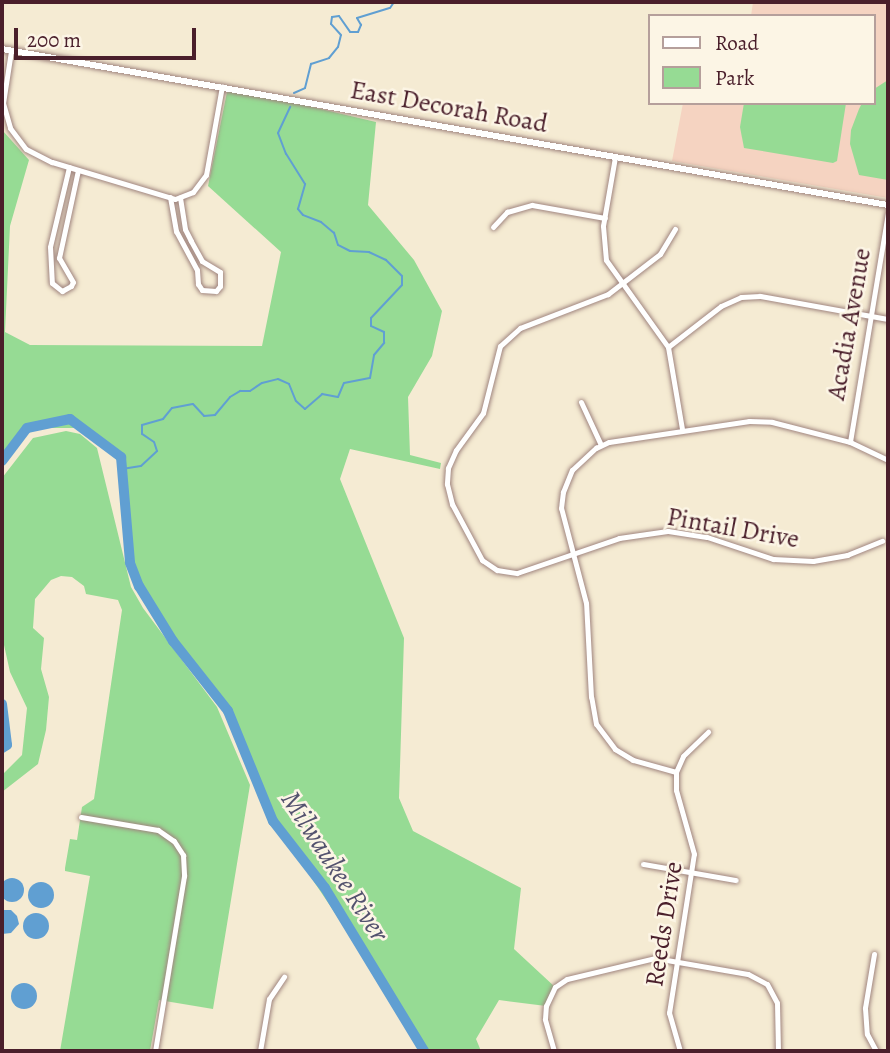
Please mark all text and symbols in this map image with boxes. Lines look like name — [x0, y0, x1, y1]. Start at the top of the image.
scale bar — [18, 14, 200, 58]
legend — [648, 14, 876, 105]
text: 200 m — [27, 26, 81, 54]
text: Road — [715, 29, 759, 57]
text: Park — [715, 64, 754, 92]
street label: East Decorah Road — [348, 74, 550, 140]
street label: Acadia Avenue — [820, 246, 878, 402]
street label: Pintail Drive — [665, 501, 801, 555]
water label: Milwaukee River — [274, 785, 396, 947]
street label: Reeds Drive — [639, 859, 689, 989]

